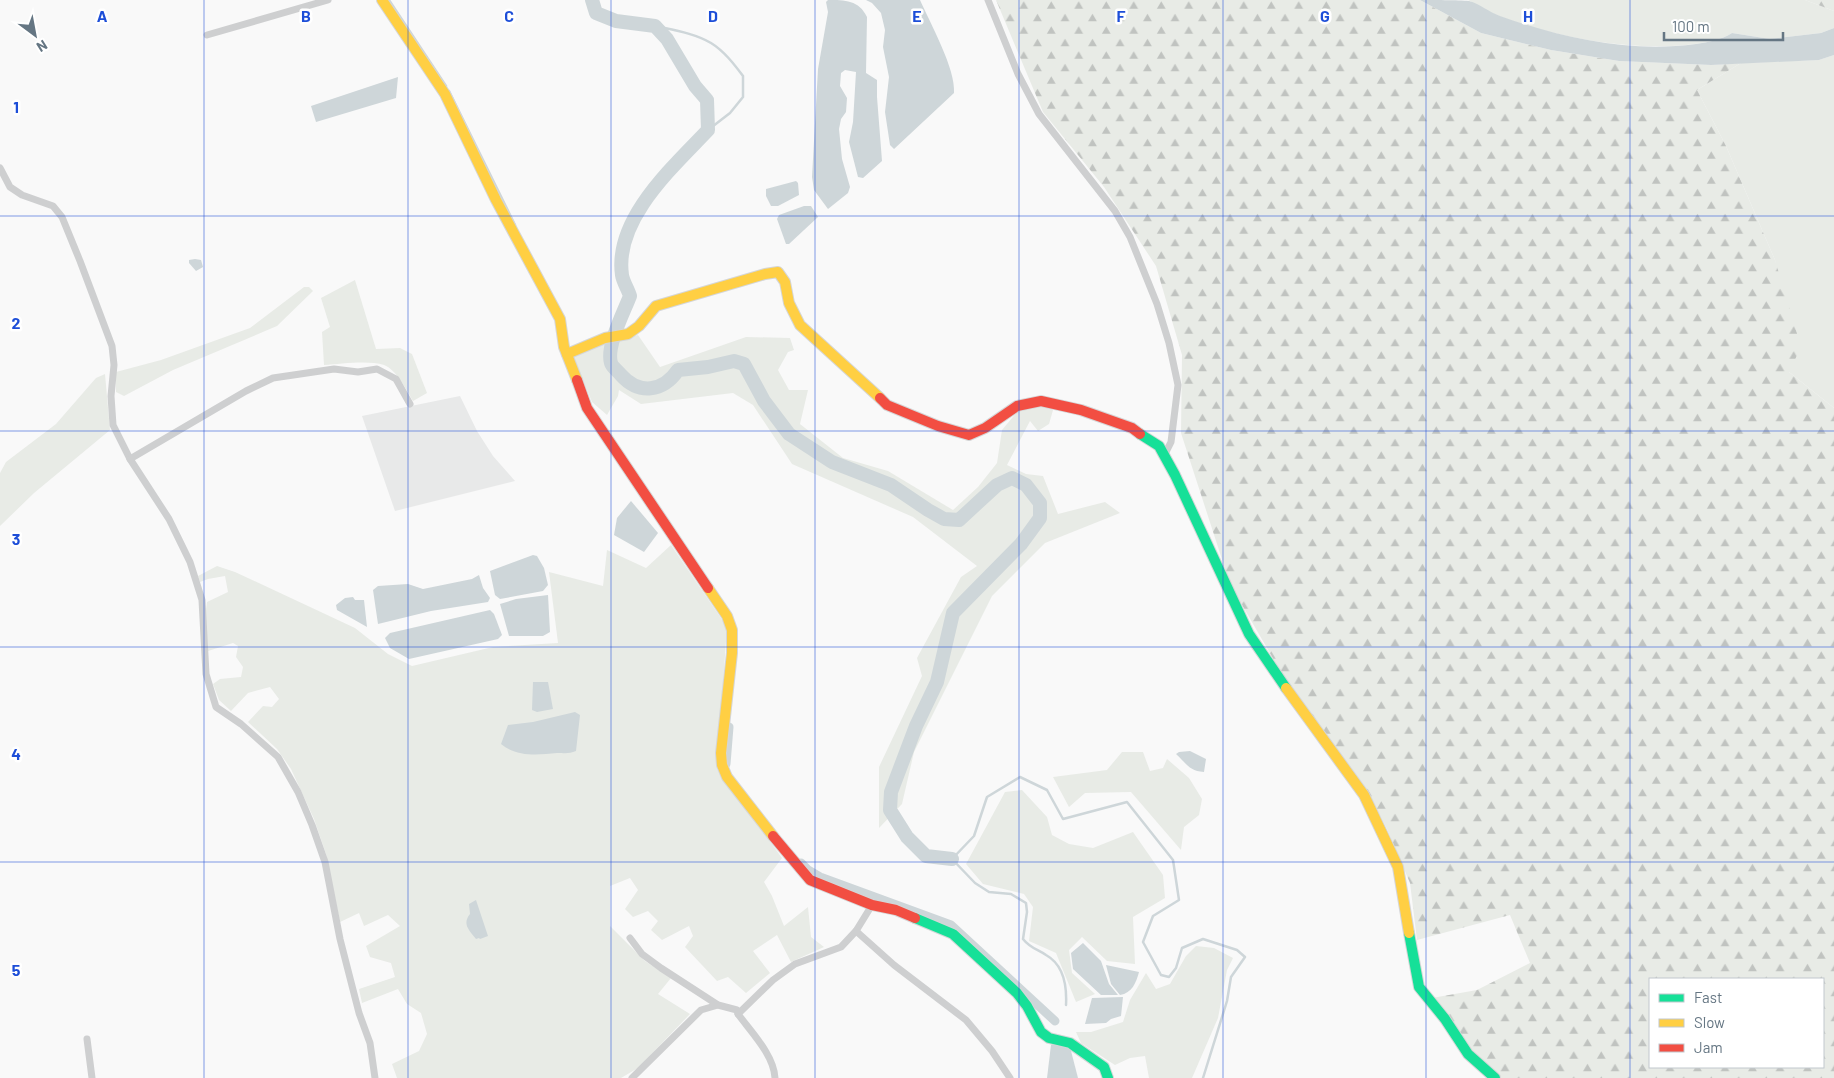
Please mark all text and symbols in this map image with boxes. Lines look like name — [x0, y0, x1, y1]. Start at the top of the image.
text: A — [97, 6, 108, 25]
text: B — [301, 6, 311, 25]
text: C — [504, 6, 514, 25]
text: D — [708, 6, 718, 25]
text: E — [912, 6, 922, 25]
text: F — [1117, 6, 1126, 25]
text: G — [1320, 6, 1330, 25]
text: H — [1523, 6, 1533, 25]
north arrow — [10, 10, 60, 60]
scale bar — [1664, 10, 1783, 42]
text: 100 m — [1672, 17, 1710, 35]
text: N — [34, 37, 51, 56]
text: 1 — [13, 97, 19, 116]
text: 2 — [12, 313, 21, 332]
text: 3 — [12, 529, 20, 548]
text: 4 — [11, 744, 21, 763]
text: 5 — [12, 960, 21, 979]
legend — [1649, 978, 1824, 1068]
text: Fast — [1694, 988, 1722, 1006]
text: Slow — [1694, 1013, 1725, 1031]
text: Jam — [1694, 1038, 1723, 1056]

